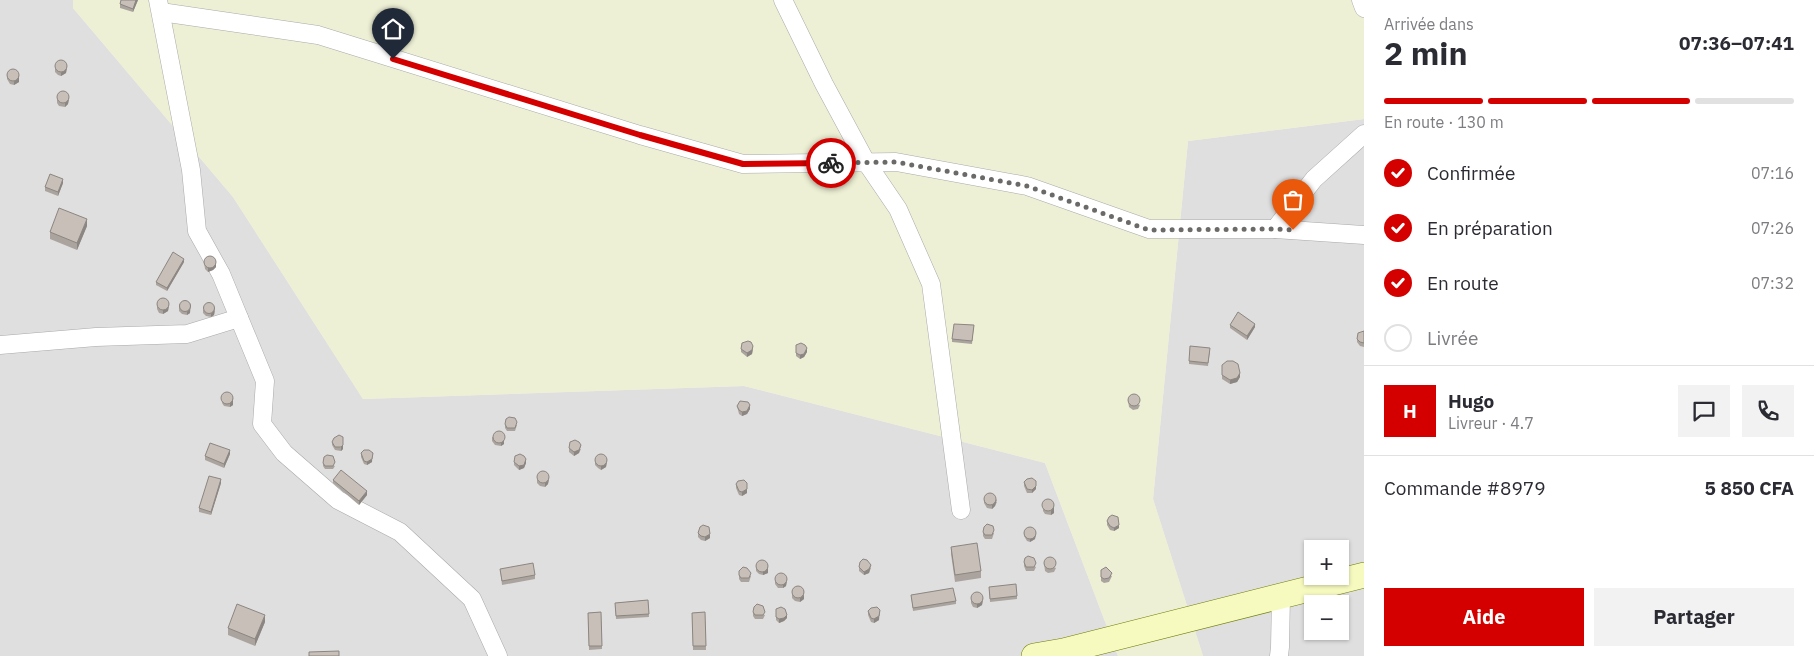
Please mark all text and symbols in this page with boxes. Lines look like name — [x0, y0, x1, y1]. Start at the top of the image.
pin — [372, 8, 414, 59]
text: Arrivée dans — [1384, 14, 1474, 34]
icon: home — [379, 15, 407, 43]
text: 07:36–07:41 — [1679, 31, 1794, 55]
text: 2 min — [1384, 32, 1468, 74]
text: En route · 130 m — [1384, 112, 1504, 132]
courier — [806, 138, 856, 188]
icon: bike — [817, 149, 845, 177]
icon: check — [1384, 159, 1412, 187]
text: Confirmée — [1427, 161, 1515, 185]
text: 07:16 — [1751, 163, 1794, 183]
pin — [1272, 179, 1314, 230]
icon: bag — [1279, 186, 1307, 214]
icon: check — [1384, 214, 1412, 242]
text: En préparation — [1427, 216, 1553, 240]
text: 07:26 — [1751, 218, 1794, 238]
icon: check — [1384, 269, 1412, 297]
text: En route — [1427, 271, 1499, 295]
text: 07:32 — [1751, 273, 1794, 293]
text: Livrée — [1427, 326, 1478, 350]
button: chat — [1678, 385, 1730, 437]
button: phone — [1742, 385, 1794, 437]
text: Hugo — [1448, 389, 1494, 413]
text: H — [1403, 399, 1417, 423]
text: Livreur · 4.7 — [1448, 413, 1534, 433]
text: Commande #8979 — [1384, 476, 1546, 500]
text: 5 850 CFA — [1705, 476, 1794, 500]
map controls — [1304, 540, 1349, 640]
button: + — [1304, 540, 1349, 585]
button: Aide — [1384, 588, 1584, 646]
button: Partager — [1594, 588, 1794, 646]
button: − — [1304, 595, 1349, 640]

